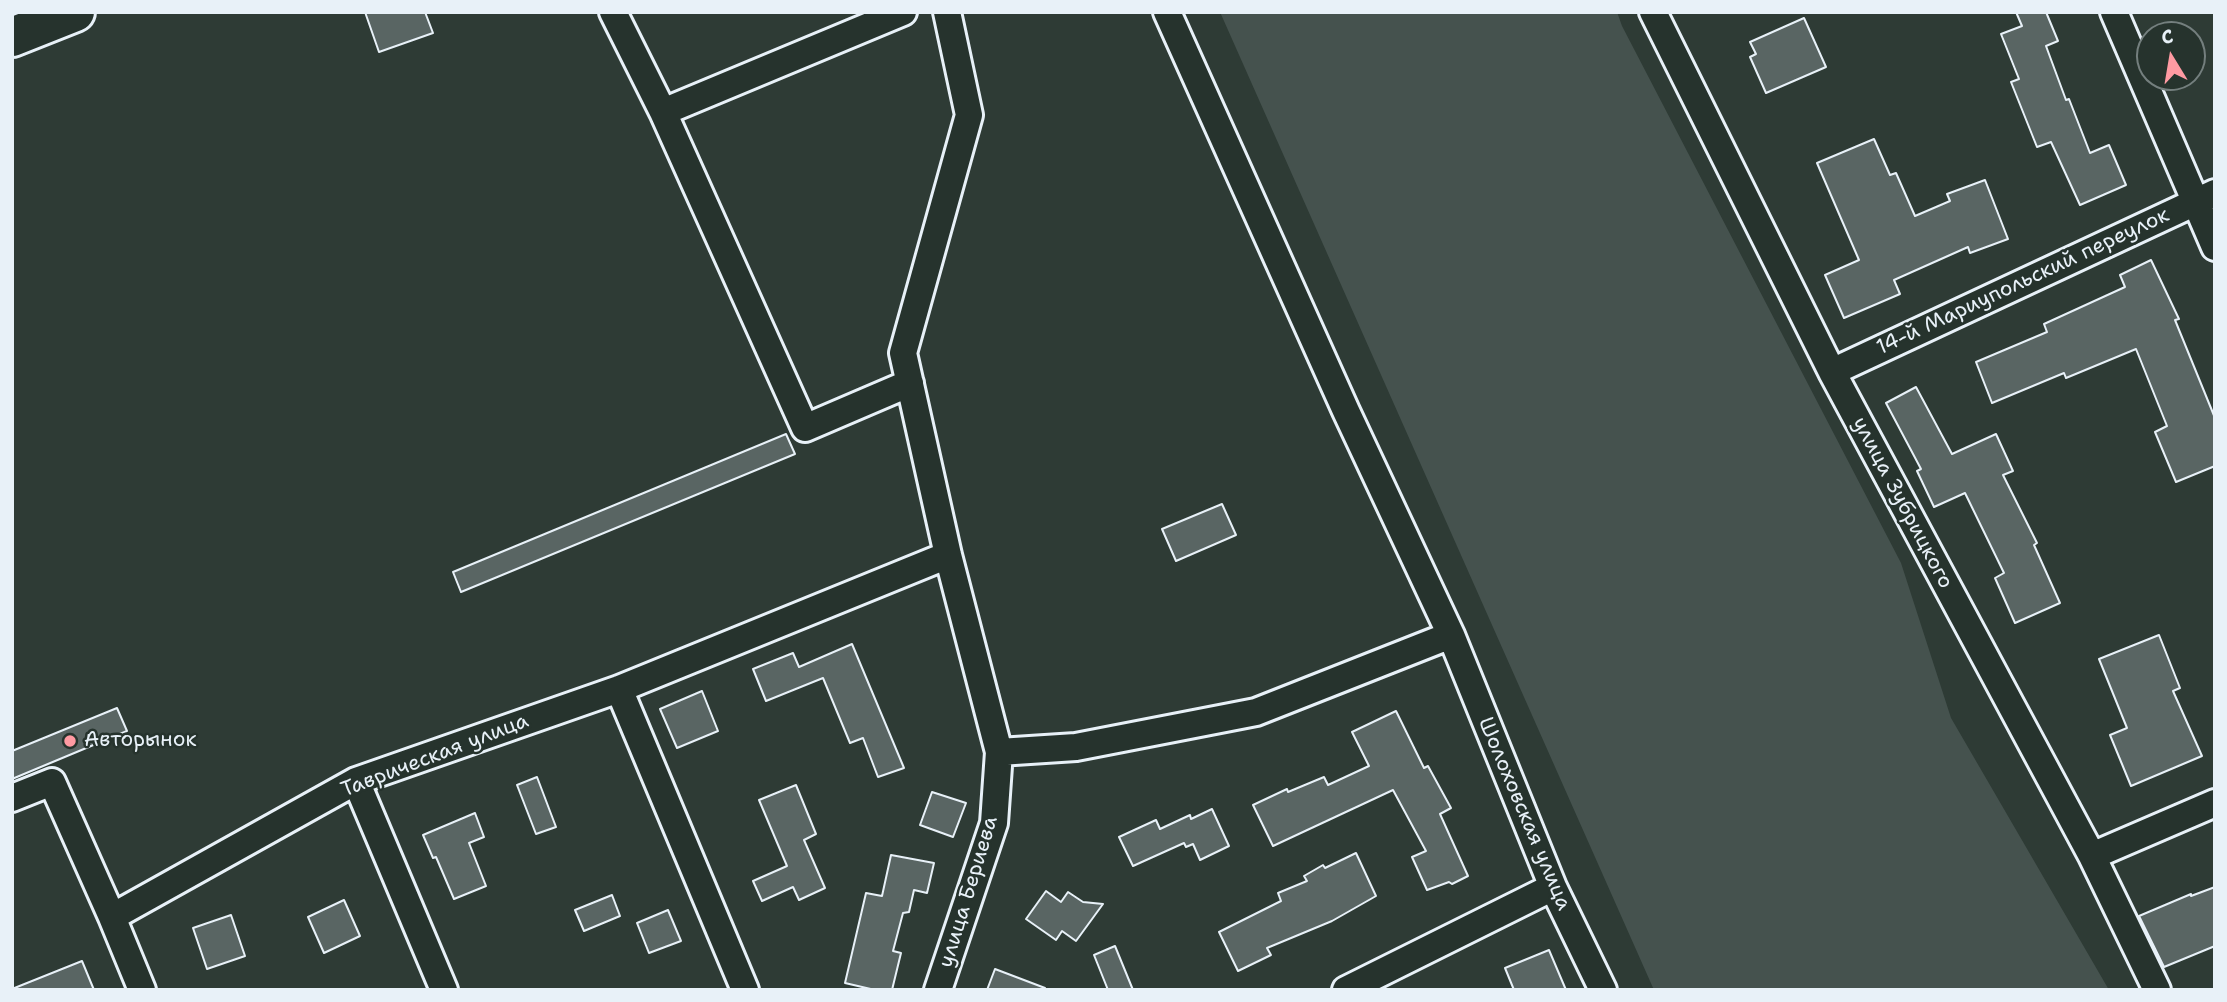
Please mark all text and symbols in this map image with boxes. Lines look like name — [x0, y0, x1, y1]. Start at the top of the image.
north arrow — [2136, 21, 2206, 91]
text: С — [2159, 23, 2175, 50]
street label: 14-й Мариупольский переулок — [1873, 203, 2173, 361]
street label: улица Зубрицкого — [1846, 413, 1958, 593]
street label: Таврическая улица — [338, 709, 532, 803]
street label: Шолоховская улица — [1472, 714, 1576, 914]
place label: Авторынок — [84, 728, 197, 754]
marker: Авторынок — [62, 733, 78, 749]
street label: улица Бериева — [934, 813, 1004, 971]

